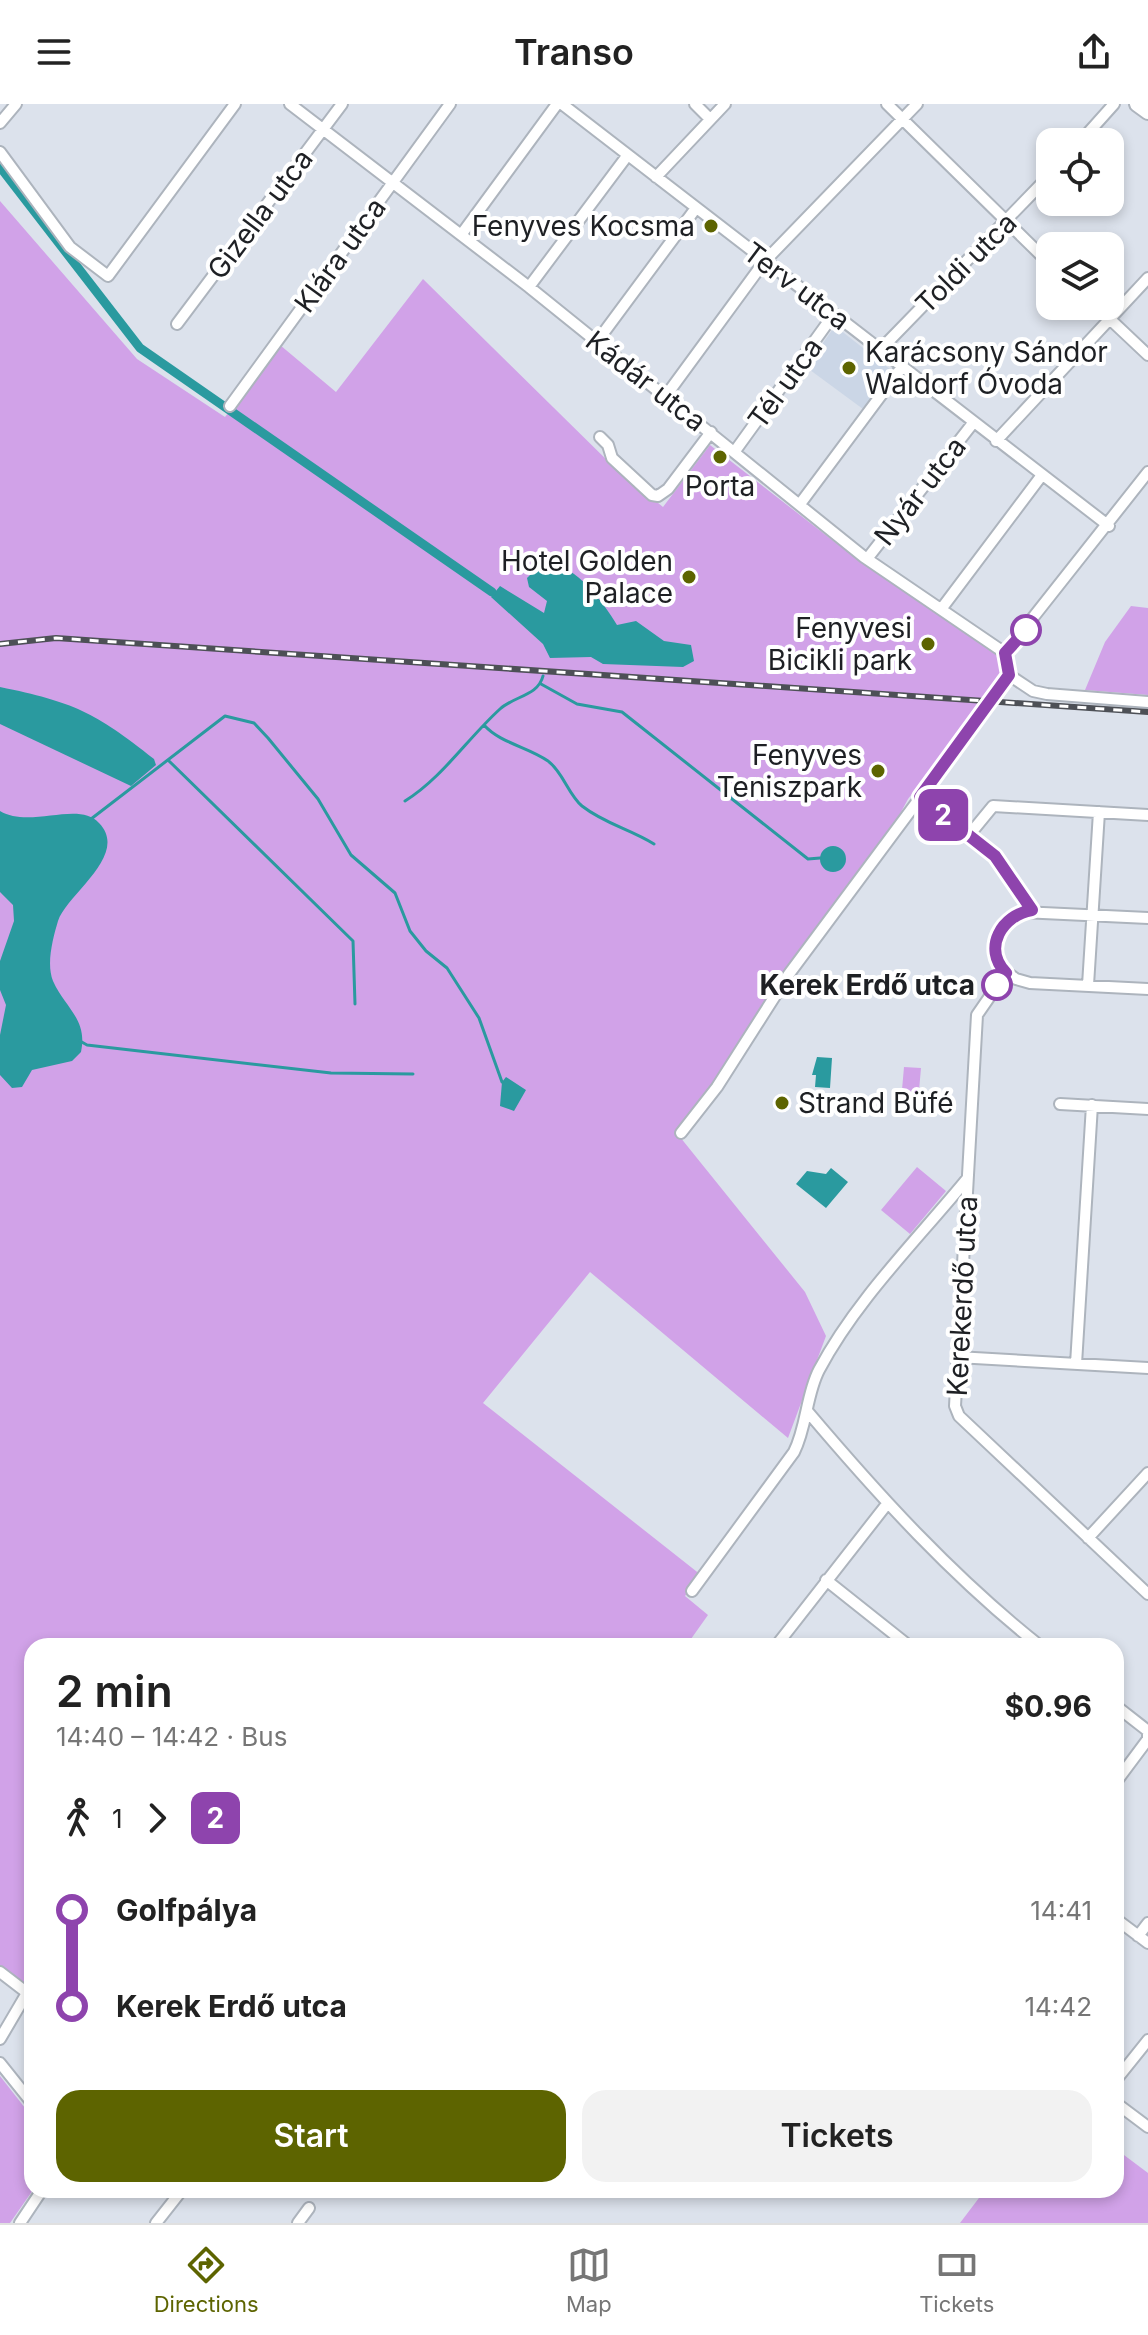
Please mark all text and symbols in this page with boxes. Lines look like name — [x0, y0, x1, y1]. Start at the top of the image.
icon: menu — [32, 30, 76, 74]
text: Transo — [514, 30, 634, 74]
icon: share — [1072, 30, 1116, 74]
map controls — [1036, 128, 1124, 320]
button: locate — [1036, 128, 1124, 216]
street label: Gizella utca — [200, 142, 320, 286]
street label: Klára utca — [287, 191, 393, 319]
street label: Toldi utca — [908, 205, 1024, 321]
place label: Fenyves Kocsma — [472, 209, 695, 243]
marker: Fenyves Kocsma — [702, 217, 720, 235]
button: layers — [1036, 232, 1124, 320]
street label: Terv utca — [737, 235, 857, 337]
street label: Kádár utca — [579, 324, 713, 438]
street label: Tél utca — [741, 331, 829, 435]
place label: Karácsony Sándor Waldorf Óvoda — [865, 335, 1108, 401]
marker: Karácsony Sándor Waldorf Óvoda — [840, 359, 858, 377]
street label: Nyár utca — [867, 430, 973, 552]
marker: Porta — [711, 448, 729, 466]
place label: Porta — [685, 469, 755, 503]
place label: Hotel Golden Palace — [501, 544, 673, 610]
marker: Hotel Golden Palace — [680, 568, 698, 586]
place label: Fenyvesi Bicikli park — [768, 611, 912, 677]
unlabelled marker — [1011, 615, 1041, 645]
marker: Fenyvesi Bicikli park — [919, 635, 937, 653]
place label: Fenyves Teniszpark — [717, 738, 862, 804]
marker: Fenyves Teniszpark — [869, 762, 887, 780]
line badge: 2 — [917, 789, 969, 841]
text: 2 — [934, 798, 952, 832]
place label: Kerek Erdő utca — [759, 968, 975, 1002]
marker: Kerek Erdő utca — [982, 970, 1012, 1000]
place label: Strand Büfé — [798, 1086, 954, 1120]
marker: Strand Büfé — [773, 1094, 791, 1112]
street label: Kerekerdő utca — [940, 1195, 984, 1397]
text: 2 min — [56, 1664, 173, 1718]
text: $0.96 — [1004, 1688, 1092, 1724]
text: 14:40 – 14:42 · Bus — [56, 1721, 287, 1752]
icon: walk — [56, 1796, 100, 1840]
icon: forward — [135, 1796, 179, 1840]
text: 2 — [207, 1801, 224, 1835]
text: 1 — [112, 1803, 123, 1834]
text: Golfpálya — [116, 1892, 257, 1928]
text: 14:41 — [1030, 1895, 1092, 1926]
text: Kerek Erdő utca — [116, 1988, 347, 2024]
text: 14:42 — [1024, 1991, 1092, 2022]
button: Start — [56, 2090, 566, 2182]
button: Tickets — [582, 2090, 1092, 2182]
tab: Directions — [154, 2243, 259, 2317]
tab: Map — [566, 2243, 612, 2317]
tab: Tickets — [919, 2243, 994, 2317]

